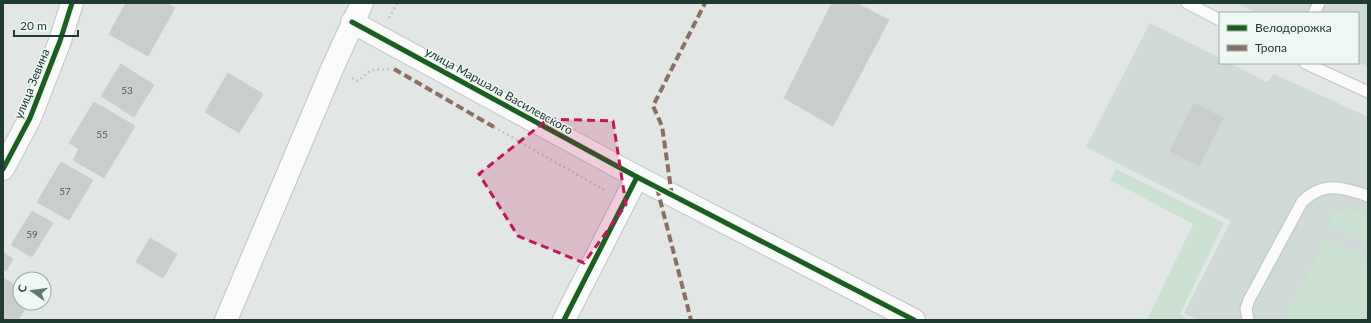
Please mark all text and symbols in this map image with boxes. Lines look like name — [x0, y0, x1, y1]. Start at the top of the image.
scale bar — [14, 12, 78, 38]
legend — [1219, 12, 1359, 64]
text: 20 m — [20, 18, 47, 33]
text: Велодорожка — [1255, 20, 1332, 35]
text: Тропа — [1255, 40, 1287, 55]
street label: улица Маршала Василевского — [423, 44, 576, 138]
street label: улица Зевина — [11, 46, 52, 121]
house number: 53 — [121, 84, 133, 96]
house number: 55 — [96, 128, 108, 140]
house number: 57 — [59, 185, 71, 197]
house number: 59 — [26, 228, 38, 240]
north arrow — [12, 271, 52, 311]
text: С — [15, 283, 29, 294]

